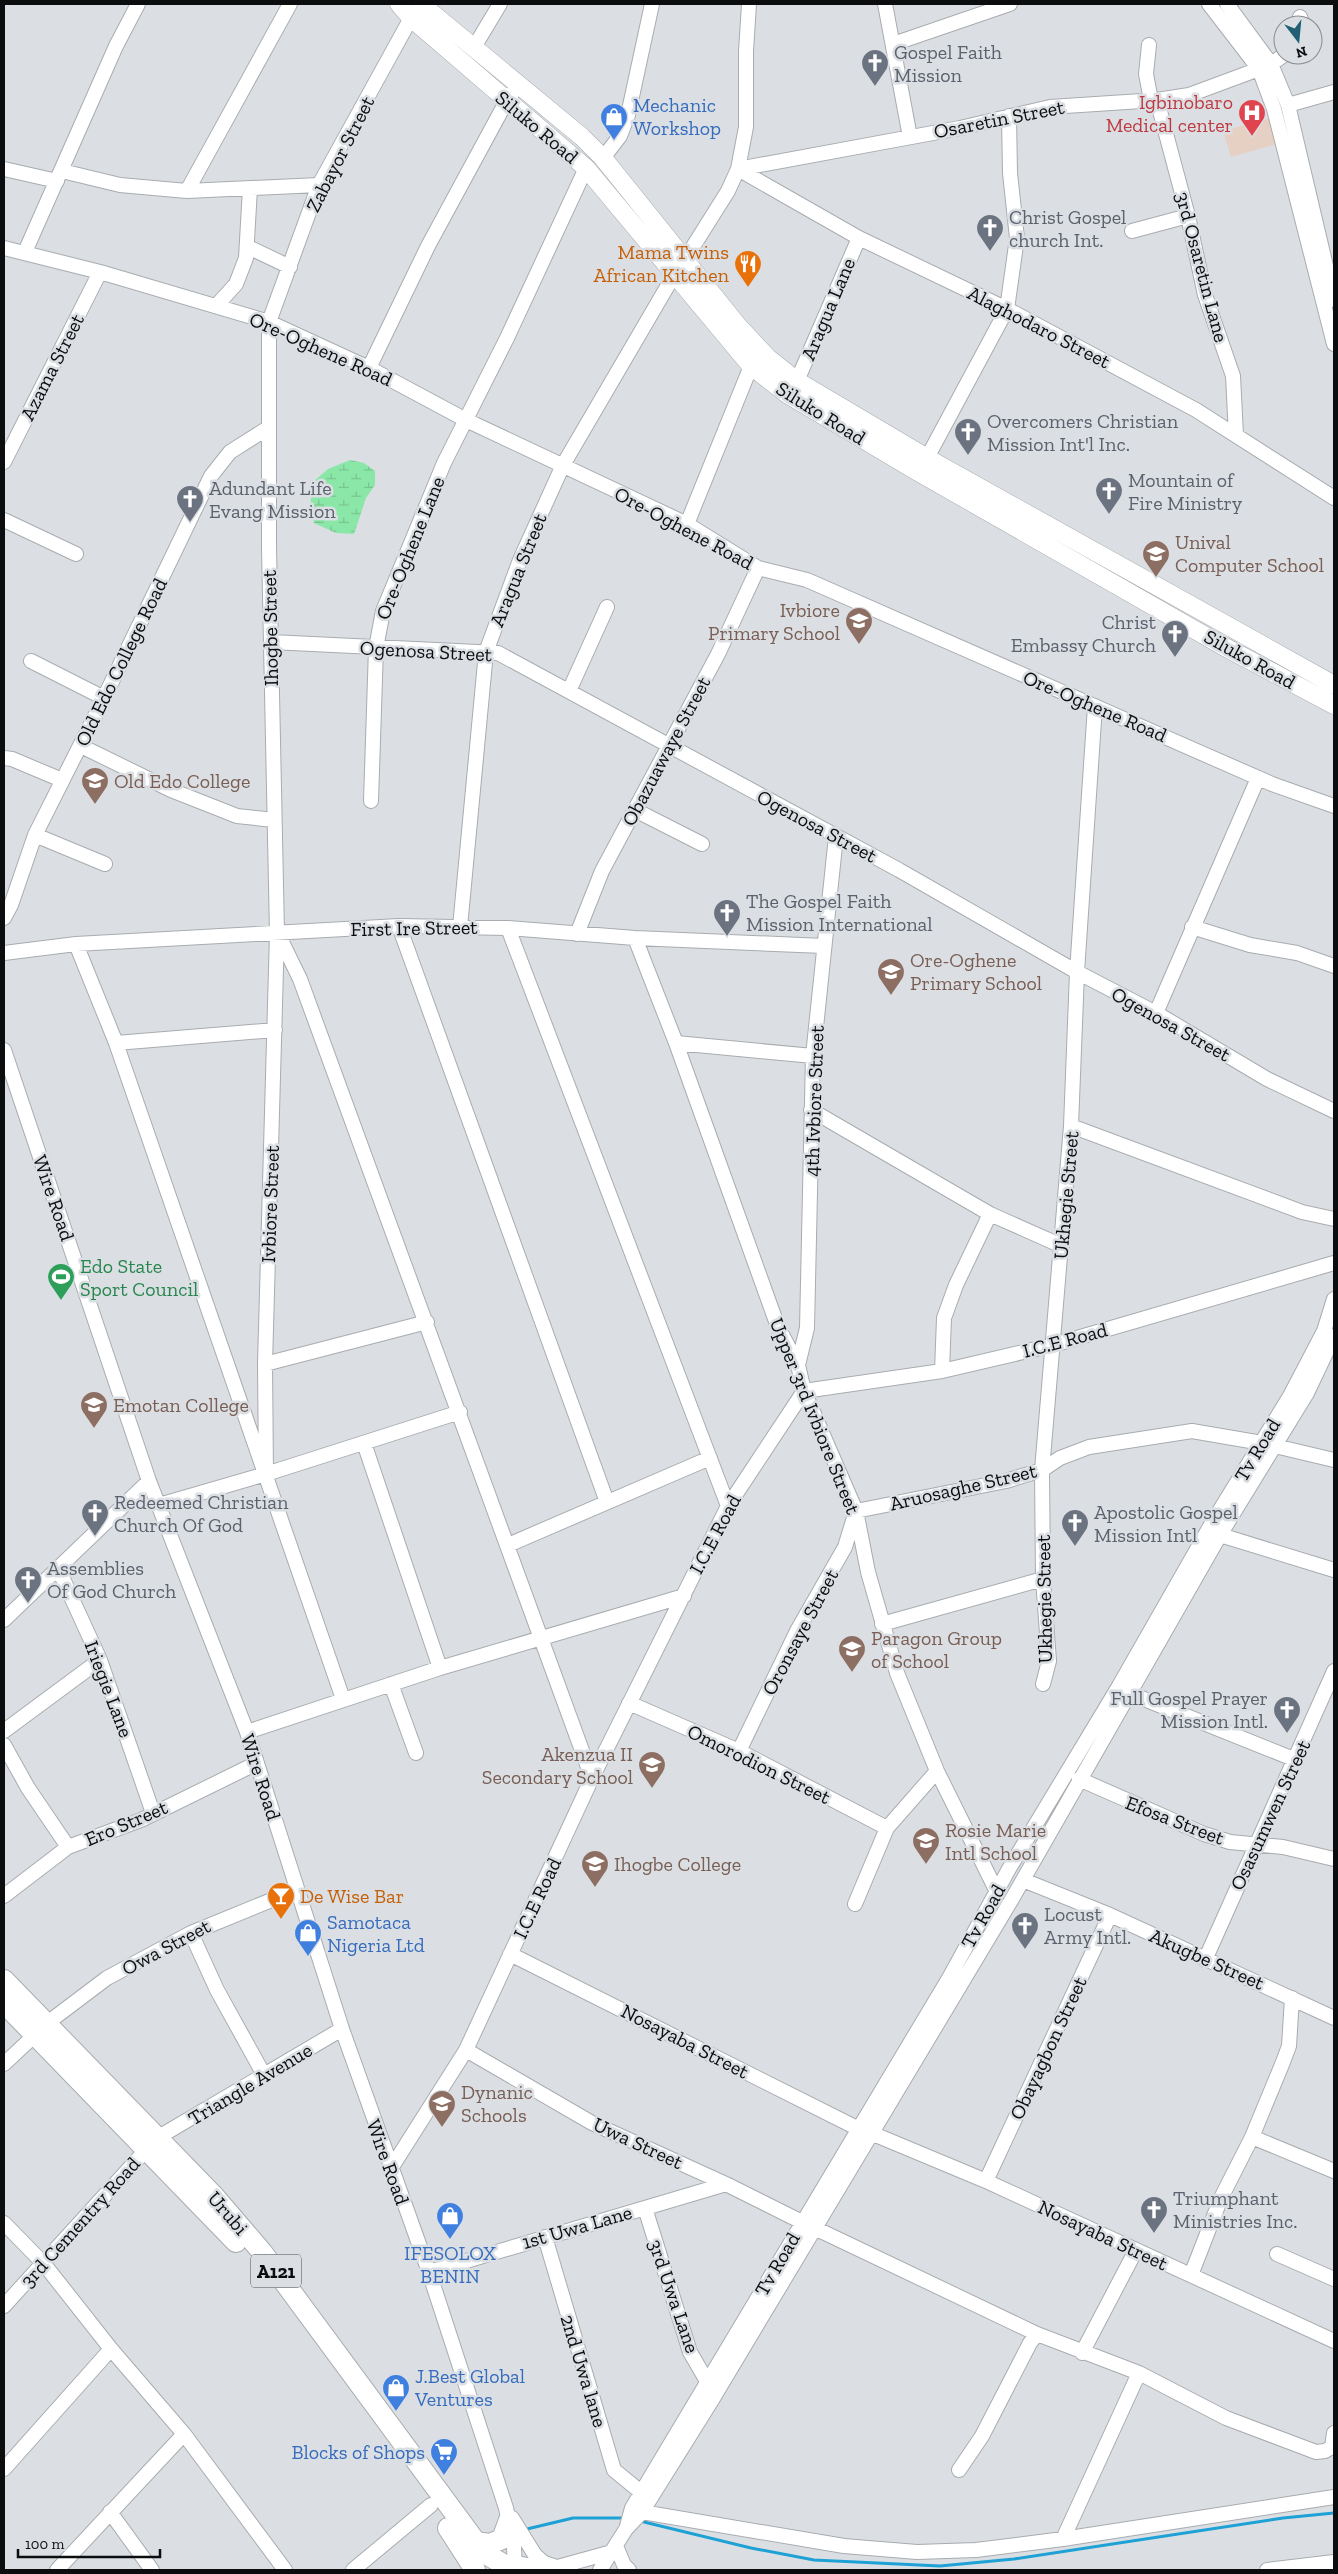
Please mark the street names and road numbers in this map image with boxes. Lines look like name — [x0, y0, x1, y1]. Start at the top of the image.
street label: Siluko Road — [491, 85, 583, 169]
street label: Zabayor Street — [301, 92, 380, 216]
street label: Osaretin Street — [932, 94, 1067, 143]
street label: 3rd Osaretin Lane — [1170, 189, 1234, 345]
street label: Aragua Lane — [796, 254, 860, 364]
street label: Alaghodaro Street — [964, 281, 1115, 374]
street label: Ore-Oghene Road — [246, 307, 396, 391]
street label: Azama Street — [15, 309, 89, 424]
street label: Siluko Road — [772, 376, 870, 450]
street label: Ore-Oghene Lane — [370, 473, 450, 623]
street label: Ore-Oghene Road — [610, 481, 758, 575]
street label: Aragua Street — [484, 509, 552, 630]
street label: Ihogbe Street — [257, 569, 283, 686]
street label: Old Edo College Road — [70, 574, 172, 750]
street label: Siluko Road — [1200, 624, 1300, 694]
street label: Ogenosa Street — [359, 636, 493, 666]
street label: Ore-Oghene Road — [1019, 665, 1171, 747]
street label: Obazuawaye Street — [616, 672, 716, 830]
street label: Ogenosa Street — [753, 784, 882, 868]
street label: First Ire Street — [350, 915, 478, 941]
street label: Ogenosa Street — [1107, 981, 1235, 1067]
street label: 4th Ivbiore Street — [799, 1024, 829, 1177]
street label: Ukhegie Street — [1048, 1129, 1084, 1260]
street label: Ivbiore Street — [256, 1144, 284, 1263]
street label: Wire Road — [28, 1152, 80, 1244]
street label: Upper 3rd Ivbiore Street — [765, 1314, 866, 1518]
street label: I.C.E Road — [1020, 1317, 1110, 1363]
street label: Tv Road — [1229, 1414, 1285, 1486]
street label: Aruosaghe Street — [887, 1458, 1039, 1516]
street label: I.C.E Road — [684, 1490, 746, 1578]
street label: Ukhegie Street — [1031, 1534, 1057, 1663]
street label: Oronsaye Street — [757, 1564, 844, 1699]
street label: Iriegie Lane — [80, 1637, 138, 1741]
street label: Omorodion Street — [683, 1719, 835, 1809]
street label: Wire Road — [236, 1731, 286, 1823]
street label: Osasumwen Street — [1225, 1736, 1316, 1894]
street label: Efosa Street — [1122, 1790, 1228, 1850]
street label: Ero Street — [81, 1795, 172, 1851]
street label: I.C.E Road — [508, 1854, 566, 1942]
street label: Tv Road — [956, 1880, 1010, 1952]
street label: Owa Street — [118, 1913, 215, 1980]
street label: Akugbe Street — [1146, 1923, 1269, 1995]
street label: Obayagbon Street — [1004, 1972, 1092, 2123]
street label: Nosayaba Street — [617, 1999, 753, 2084]
street label: Triangle Avenue — [184, 2038, 316, 2130]
street label: Uwa Street — [589, 2112, 687, 2174]
street label: Wire Road — [361, 2116, 415, 2208]
street label: 3rd Cementry Road — [15, 2152, 145, 2292]
street label: Urubi — [203, 2186, 254, 2240]
street label: Nosayaba Street — [1034, 2195, 1172, 2276]
street label: 1st Uwa Lane — [519, 2200, 635, 2254]
street label: Tv Road — [749, 2228, 805, 2300]
street label: 3rd Uwa Lane — [643, 2236, 705, 2356]
road number: A121 — [251, 2254, 301, 2288]
street label: 2nd Uwa lane — [555, 2312, 613, 2430]

